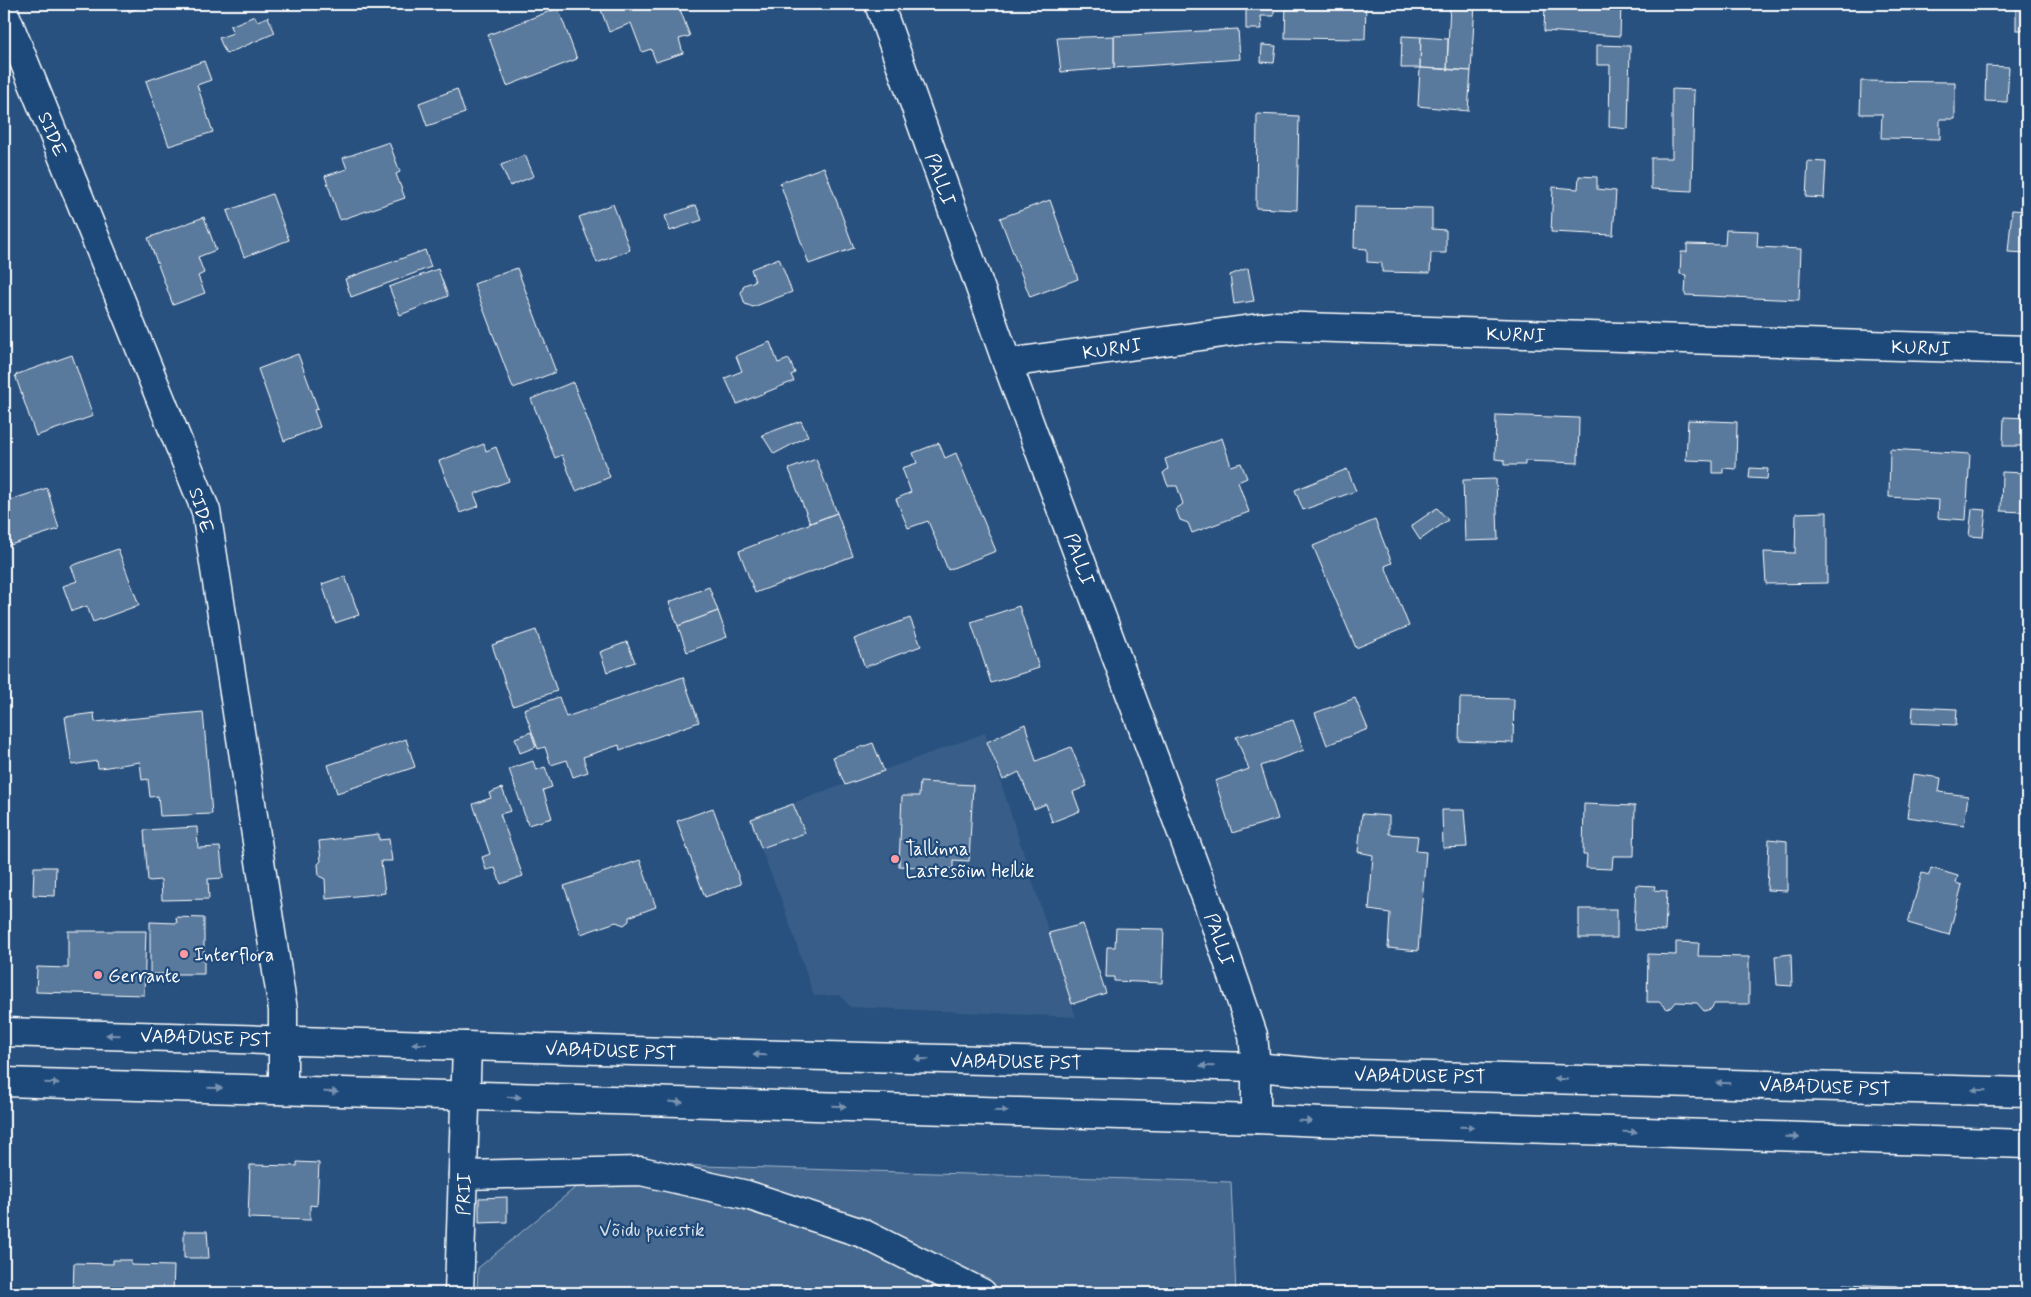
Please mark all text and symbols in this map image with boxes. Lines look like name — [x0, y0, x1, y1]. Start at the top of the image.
street label: SIDE — [31, 108, 72, 161]
street label: PALLI — [919, 150, 961, 209]
street label: KURNI — [1486, 322, 1546, 349]
street label: KURNI — [1081, 333, 1144, 366]
street label: KURNI — [1891, 335, 1951, 362]
street label: SIDE — [182, 485, 219, 536]
street label: PALLI — [1058, 530, 1100, 589]
place label: Tallinna Lastesõim Hellik — [905, 837, 1035, 884]
marker: Tallinna Lastesõim Hellik — [889, 853, 901, 865]
street label: PALLI — [1198, 910, 1239, 969]
place label: Interflora — [194, 943, 274, 968]
marker: Interflora — [178, 948, 190, 960]
place label: Gerrante — [108, 964, 181, 989]
marker: Gerrante — [92, 969, 104, 981]
street label: VABADUSE PST — [140, 1024, 272, 1053]
one-way arrow — [105, 1030, 121, 1038]
street label: VABADUSE PST — [545, 1037, 677, 1066]
one-way arrow — [410, 1040, 426, 1048]
street label: VABADUSE PST — [950, 1049, 1082, 1076]
one-way arrow — [752, 1050, 768, 1058]
one-way arrow — [914, 1054, 930, 1062]
one-way arrow — [1199, 1062, 1215, 1070]
street label: VABADUSE PST — [1354, 1063, 1486, 1090]
street label: VABADUSE PST — [1759, 1073, 1891, 1102]
one-way arrow — [1553, 1075, 1569, 1083]
one-way arrow — [45, 1079, 61, 1087]
one-way arrow — [1715, 1079, 1731, 1087]
one-way arrow — [207, 1084, 223, 1092]
one-way arrow — [1970, 1086, 1986, 1094]
one-way arrow — [324, 1088, 340, 1096]
one-way arrow — [506, 1093, 522, 1101]
one-way arrow — [669, 1098, 685, 1106]
one-way arrow — [831, 1103, 847, 1111]
one-way arrow — [994, 1107, 1010, 1115]
one-way arrow — [1297, 1118, 1313, 1126]
one-way arrow — [1460, 1123, 1476, 1131]
one-way arrow — [1622, 1128, 1638, 1136]
one-way arrow — [1784, 1133, 1800, 1141]
street label: PRII — [451, 1172, 478, 1216]
park label: Võidu puiestik — [599, 1218, 705, 1243]

